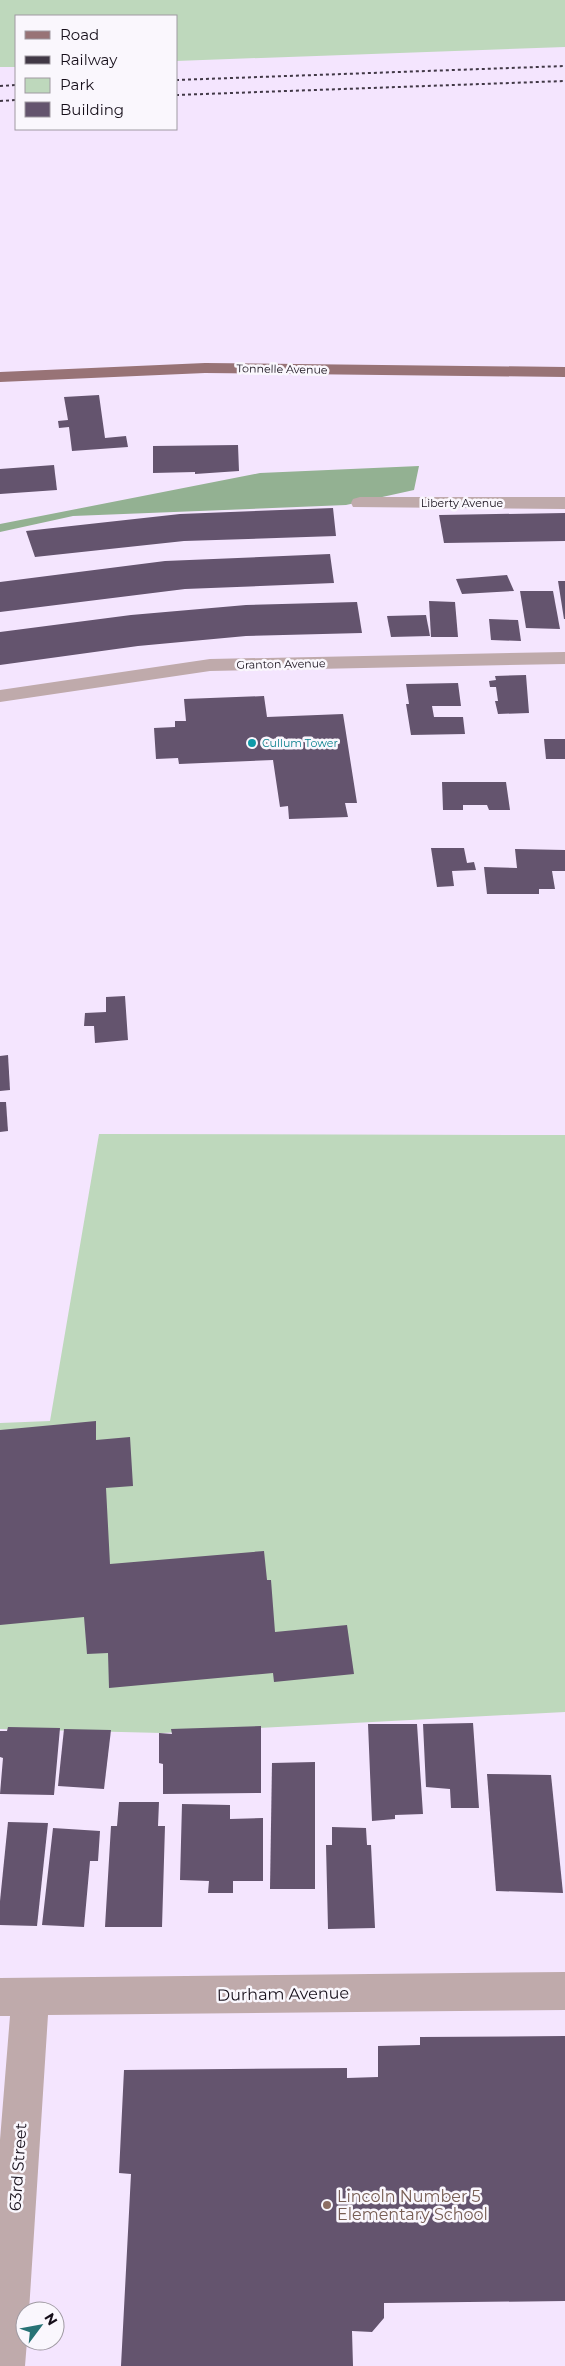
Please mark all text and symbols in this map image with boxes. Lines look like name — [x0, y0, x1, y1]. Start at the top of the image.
legend — [15, 15, 178, 130]
text: Road — [60, 25, 99, 44]
text: Railway — [60, 50, 118, 69]
text: Park — [60, 75, 94, 94]
text: Building — [60, 100, 124, 119]
street label: Tonnelle Avenue — [236, 361, 328, 377]
street label: Liberty Avenue — [421, 496, 504, 510]
street label: Granton Avenue — [236, 656, 326, 672]
place label: Cullum Tower — [262, 736, 338, 750]
marker: Cullum Tower — [246, 737, 258, 749]
street label: Durham Avenue — [217, 1983, 349, 2005]
street label: 63rd Street — [5, 2122, 31, 2212]
place label: Lincoln Number 5 Elementary School — [337, 2187, 488, 2224]
marker: Lincoln Number 5 Elementary School — [321, 2199, 333, 2211]
north arrow — [15, 2301, 65, 2351]
text: N — [40, 2310, 62, 2329]

